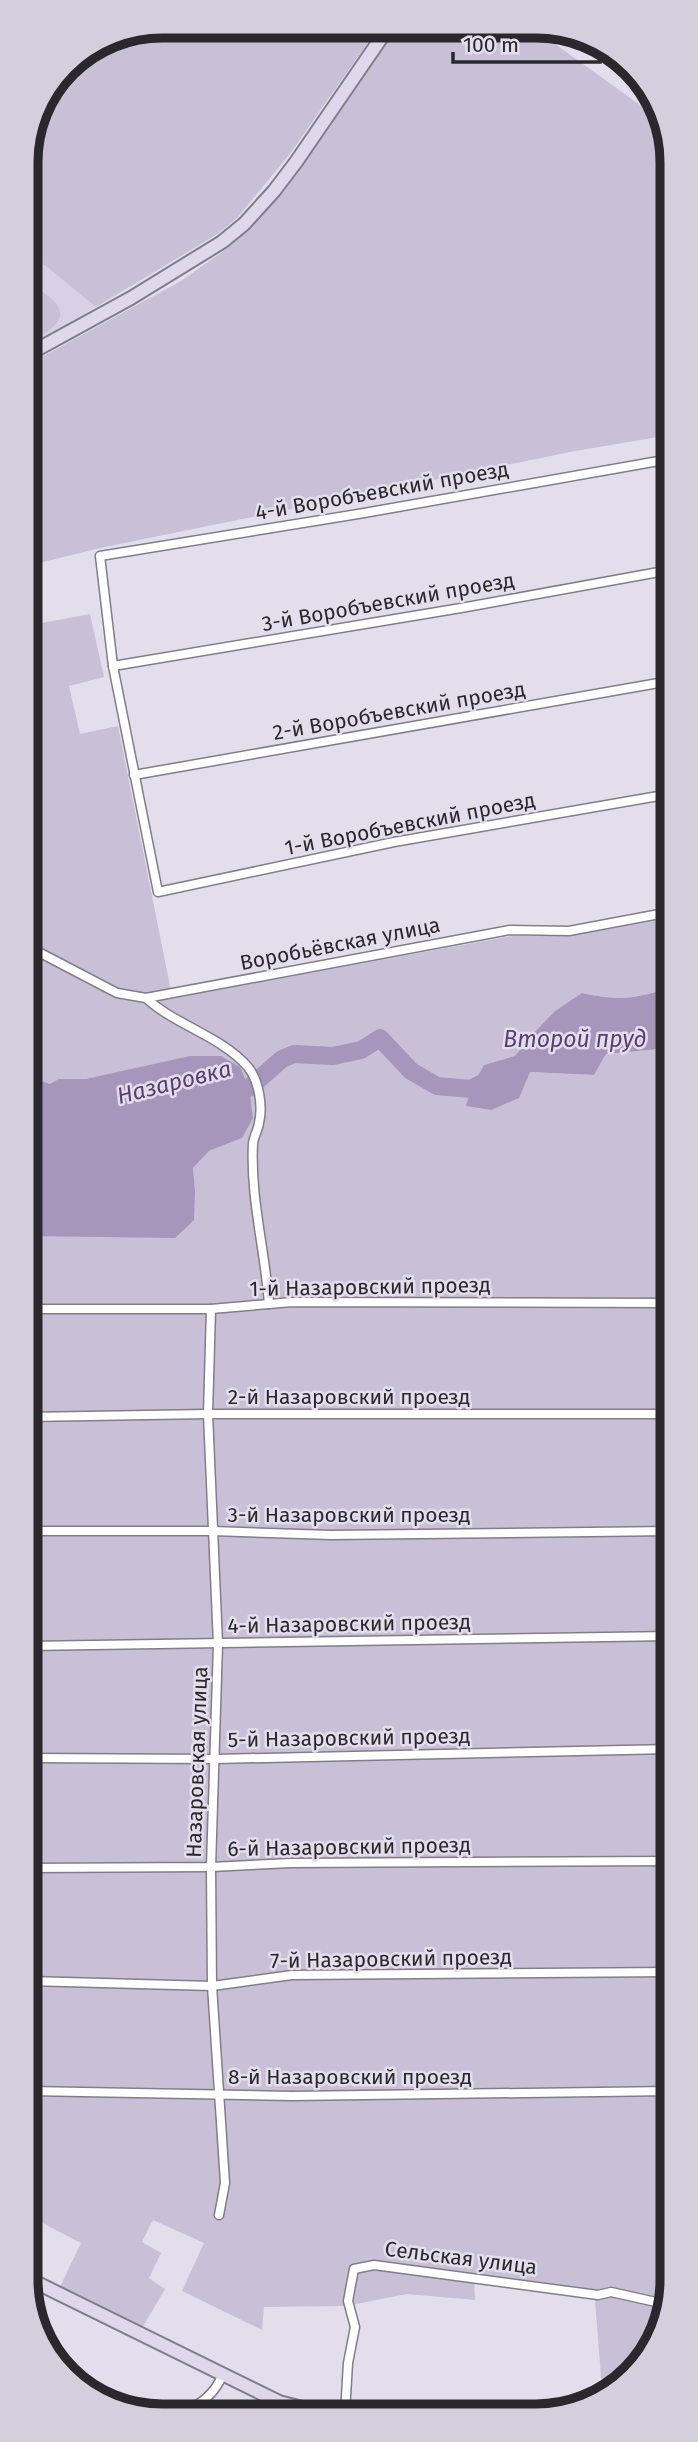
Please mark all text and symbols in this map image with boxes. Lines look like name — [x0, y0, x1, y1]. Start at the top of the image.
scale bar — [453, 21, 600, 65]
text: 100 m — [463, 32, 519, 58]
street label: 4-й Воробъевский проезд — [253, 456, 511, 526]
street label: 3-й Воробъевский проезд — [260, 567, 516, 637]
street label: 2-й Воробъевский проезд — [271, 676, 527, 746]
street label: 1-й Воробъевский проезд — [283, 787, 537, 861]
street label: Воробьёвская улица — [238, 912, 442, 976]
water label: Второй пруд — [503, 1025, 647, 1053]
water label: Назаровка — [114, 1054, 234, 1110]
street label: 1-й Назаровский проезд — [249, 1272, 491, 1302]
street label: 2-й Назаровский проезд — [228, 1384, 470, 1410]
street label: 3-й Назаровский проезд — [228, 1502, 470, 1528]
street label: 4-й Назаровский проезд — [227, 1609, 471, 1639]
street label: Назаровская улица — [181, 1666, 213, 1858]
street label: 5-й Назаровский проезд — [227, 1723, 471, 1753]
street label: 6-й Назаровский проезд — [227, 1832, 471, 1862]
street label: 7-й Назаровский проезд — [270, 1944, 512, 1974]
street label: 8-й Назаровский проезд — [228, 2064, 472, 2090]
street label: Сельская улица — [383, 2236, 539, 2280]

